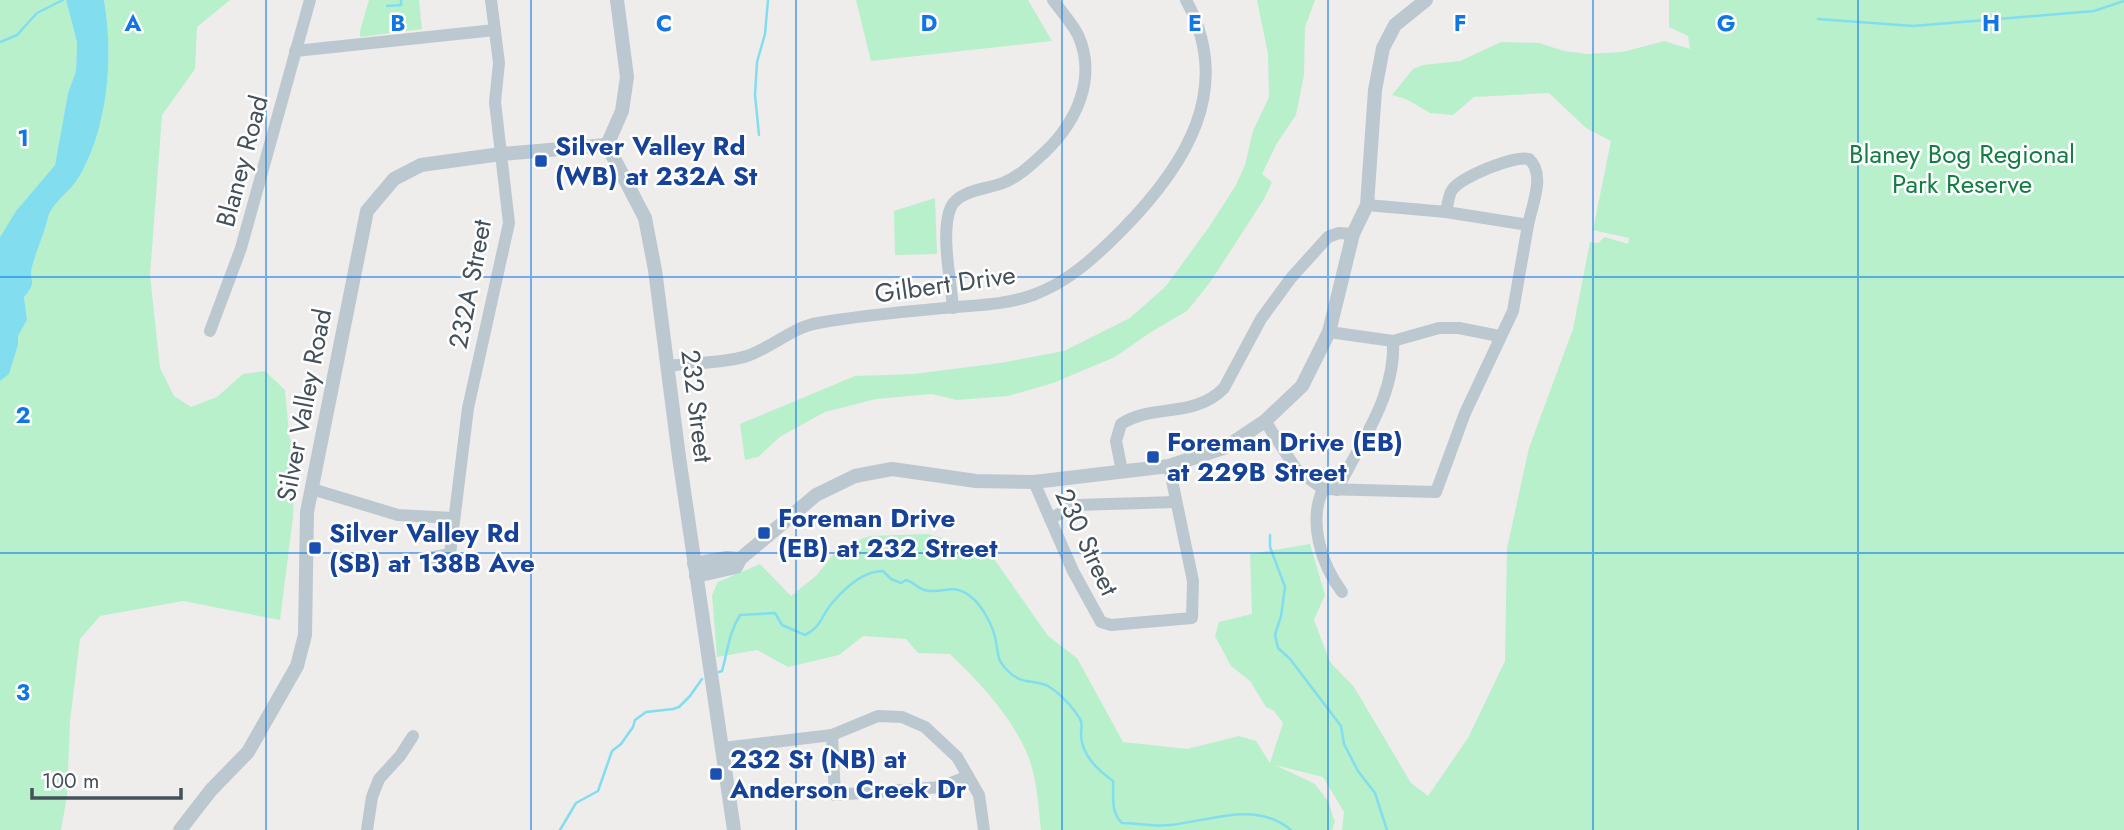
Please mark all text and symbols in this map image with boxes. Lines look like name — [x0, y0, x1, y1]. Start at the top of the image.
text: A — [124, 6, 142, 40]
text: B — [390, 6, 406, 40]
text: C — [656, 6, 672, 40]
text: D — [921, 6, 938, 40]
text: E — [1188, 6, 1202, 40]
text: F — [1454, 6, 1466, 40]
text: G — [1717, 6, 1735, 40]
text: H — [1982, 6, 2000, 40]
street label: Blaney Road — [206, 91, 278, 231]
text: 1 — [17, 121, 29, 155]
place label: Silver Valley Rd (WB) at 232A St — [555, 127, 758, 195]
park label: Blaney Bog Regional Park Reserve — [1849, 135, 2075, 203]
marker: Silver Valley Rd (WB) at 232A St — [533, 153, 549, 169]
street label: 232A Street — [439, 215, 501, 352]
street label: Gilbert Drive — [872, 255, 1018, 313]
street label: Silver Valley Road — [267, 305, 341, 505]
street label: 232 Street — [671, 347, 723, 465]
text: 2 — [15, 398, 31, 432]
place label: Foreman Drive (EB) at 229B Street — [1167, 423, 1403, 491]
marker: Foreman Drive (EB) at 229B Street — [1145, 449, 1161, 465]
street label: 230 Street — [1046, 482, 1129, 603]
place label: Foreman Drive (EB) at 232 Street — [778, 499, 998, 567]
place label: Silver Valley Rd (SB) at 138B Ave — [329, 514, 535, 582]
marker: Foreman Drive (EB) at 232 Street — [756, 525, 772, 541]
marker: Silver Valley Rd (SB) at 138B Ave — [307, 540, 323, 556]
text: 3 — [16, 675, 30, 709]
place label: 232 St (NB) at Anderson Creek Dr — [729, 740, 967, 808]
scale bar — [32, 756, 180, 800]
text: 100 m — [42, 766, 99, 796]
marker: 232 St (NB) at Anderson Creek Dr — [708, 766, 724, 782]

